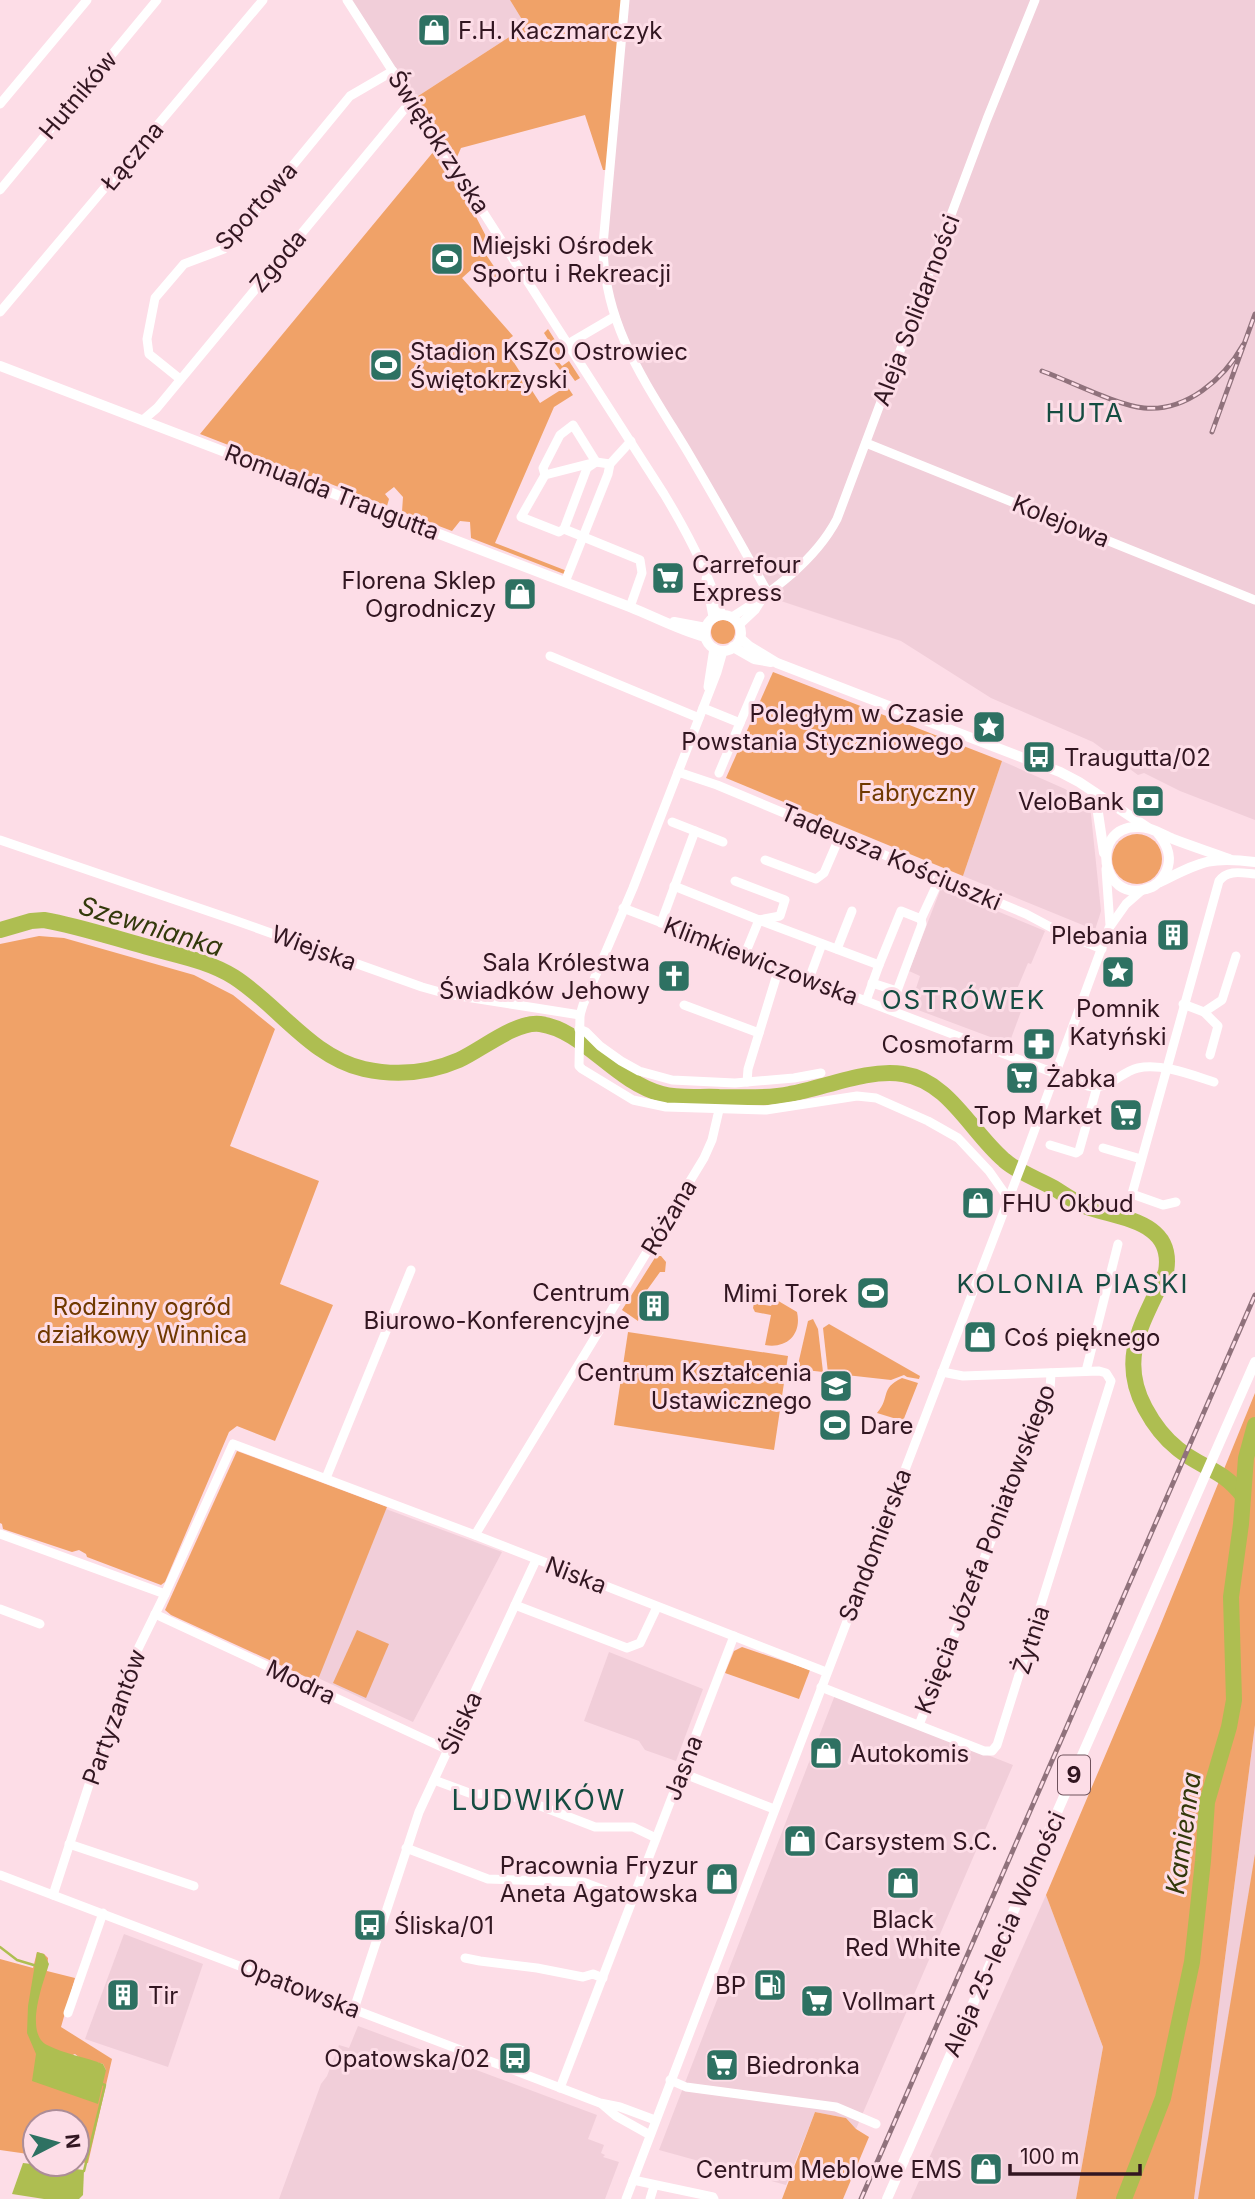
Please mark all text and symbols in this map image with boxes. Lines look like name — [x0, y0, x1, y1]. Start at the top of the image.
shop icon: F.H. Kaczmarczyk — [415, 11, 453, 49]
place label: F.H. Kaczmarczyk — [458, 16, 663, 45]
street label: Hutników — [33, 45, 123, 145]
street label: Świętokrzyska — [382, 65, 496, 219]
street label: Łączna — [95, 115, 169, 197]
street label: Sportowa — [209, 156, 303, 256]
street label: Aleja Solidarności — [866, 210, 966, 410]
street label: Zgoda — [244, 224, 312, 298]
place label: Miejski Ośrodek Sportu i Rekreacji — [472, 231, 671, 288]
sports icon: Miejski Ośrodek Sportu i Rekreacji — [428, 240, 466, 278]
place label: Stadion KSZO Ostrowiec Świętokrzyski — [410, 337, 688, 394]
sports icon: Stadion KSZO Ostrowiec Świętokrzyski — [367, 346, 405, 384]
district label: HUTA — [1045, 397, 1125, 428]
street label: Romualda Traugutta — [221, 438, 443, 546]
street label: Kolejowa — [1008, 488, 1114, 554]
place label: Carrefour Express — [692, 550, 801, 607]
supermarket icon: Carrefour Express — [649, 559, 687, 597]
place label: Florena Sklep Ogrodniczy — [342, 566, 496, 623]
shop icon: Florena Sklep Ogrodniczy — [501, 575, 539, 613]
place label: Poległym w Czasie Powstania Styczniowego — [681, 699, 964, 756]
place icon: Poległym w Czasie Powstania Styczniowego — [970, 708, 1008, 746]
bus stop icon: Traugutta/02 — [1020, 738, 1058, 776]
place label: Traugutta/02 — [1064, 743, 1211, 772]
park label: Fabryczny — [858, 778, 976, 807]
bank icon: VeloBank — [1129, 782, 1167, 820]
place label: VeloBank — [1018, 787, 1124, 816]
street label: Tadeusza Kościuszki — [776, 797, 1006, 917]
water label: Szewnianka — [75, 889, 227, 963]
street label: Klimkiewiczowska — [660, 911, 862, 1011]
building icon: Plebania — [1154, 916, 1192, 954]
street label: Wiejska — [267, 919, 361, 977]
place label: Plebania — [1051, 921, 1148, 950]
place label: Sala Królestwa Świadków Jehowy — [439, 948, 650, 1005]
place icon: Pomnik Katyński — [1099, 953, 1137, 991]
church icon: Sala Królestwa Świadków Jehowy — [655, 957, 693, 995]
district label: OSTRÓWEK — [882, 984, 1046, 1015]
place label: Pomnik Katyński — [1069, 994, 1167, 1051]
pharmacy icon: Cosmofarm — [1020, 1025, 1058, 1063]
place label: Cosmofarm — [882, 1030, 1014, 1059]
supermarket icon: Żabka — [1003, 1059, 1041, 1097]
place label: Żabka — [1046, 1064, 1116, 1093]
supermarket icon: Top Market — [1107, 1096, 1145, 1134]
place label: Top Market — [974, 1101, 1102, 1130]
street label: Różana — [635, 1174, 703, 1260]
shop icon: FHU Okbud — [959, 1184, 997, 1222]
place label: FHU Okbud — [1002, 1189, 1134, 1218]
district label: KOLONIA PIASKI — [957, 1268, 1189, 1299]
sports icon: Mimi Torek — [854, 1274, 892, 1312]
place label: Centrum Biurowo-Konferencyjne — [364, 1278, 630, 1335]
place label: Mimi Torek — [723, 1279, 848, 1308]
building icon: Centrum Biurowo-Konferencyjne — [635, 1287, 673, 1325]
park label: Rodzinny ogród działkowy Winnica — [37, 1292, 247, 1349]
shop icon: Coś pięknego — [961, 1318, 999, 1356]
place label: Coś pięknego — [1004, 1323, 1160, 1352]
place label: Centrum Kształcenia Ustawicznego — [577, 1358, 812, 1415]
school or university icon: Centrum Kształcenia Ustawicznego — [817, 1367, 855, 1405]
street label: Księcia Józefa Poniatowskiego — [909, 1380, 1061, 1718]
sports icon: Dare — [816, 1406, 854, 1444]
place label: Dare — [860, 1411, 913, 1440]
street label: Sandomierska — [833, 1464, 917, 1626]
street label: Niska — [541, 1550, 611, 1600]
street label: Żytnia — [1006, 1602, 1056, 1678]
street label: Partyzantów — [76, 1645, 152, 1789]
street label: Modra — [262, 1653, 340, 1711]
street label: Śliska — [434, 1687, 488, 1759]
street label: Jasna — [657, 1731, 709, 1805]
shop icon: Autokomis — [807, 1734, 845, 1772]
place label: Autokomis — [850, 1739, 969, 1768]
road number: 9 — [1058, 1756, 1090, 1795]
water label: Kamienna — [1159, 1770, 1207, 1896]
district label: LUDWIKÓW — [452, 1783, 626, 1817]
street label: Aleja 25-lecia Wolności — [937, 1807, 1071, 2061]
shop icon: Carsystem S.C. — [781, 1822, 819, 1860]
place label: Carsystem S.C. — [824, 1827, 998, 1856]
place label: Pracownia Fryzur Aneta Agatowska — [500, 1851, 698, 1908]
shop icon: Pracownia Fryzur Aneta Agatowska — [703, 1860, 741, 1898]
shop icon: Black Red White — [884, 1864, 922, 1902]
place label: Black Red White — [845, 1905, 961, 1962]
bus stop icon: Śliska/01 — [351, 1906, 389, 1944]
place label: Śliska/01 — [394, 1911, 494, 1940]
street label: Opatowska — [235, 1952, 365, 2024]
fuel station icon: BP — [751, 1966, 789, 2004]
place label: BP — [715, 1971, 746, 2000]
building icon: Tir — [104, 1976, 142, 2014]
place label: Tir — [148, 1981, 178, 2010]
supermarket icon: Vollmart — [798, 1982, 836, 2020]
place label: Vollmart — [842, 1987, 935, 2016]
bus stop icon: Opatowska/02 — [496, 2039, 534, 2077]
place label: Opatowska/02 — [324, 2044, 490, 2073]
supermarket icon: Biedronka — [703, 2046, 741, 2084]
place label: Biedronka — [746, 2051, 860, 2080]
north arrow — [21, 2108, 91, 2178]
scale bar — [1010, 2132, 1140, 2176]
text: N — [60, 2133, 85, 2150]
text: 100 m — [1020, 2144, 1079, 2169]
shop icon: Centrum Meblowe EMS — [967, 2150, 1005, 2188]
place label: Centrum Meblowe EMS — [696, 2155, 962, 2184]

